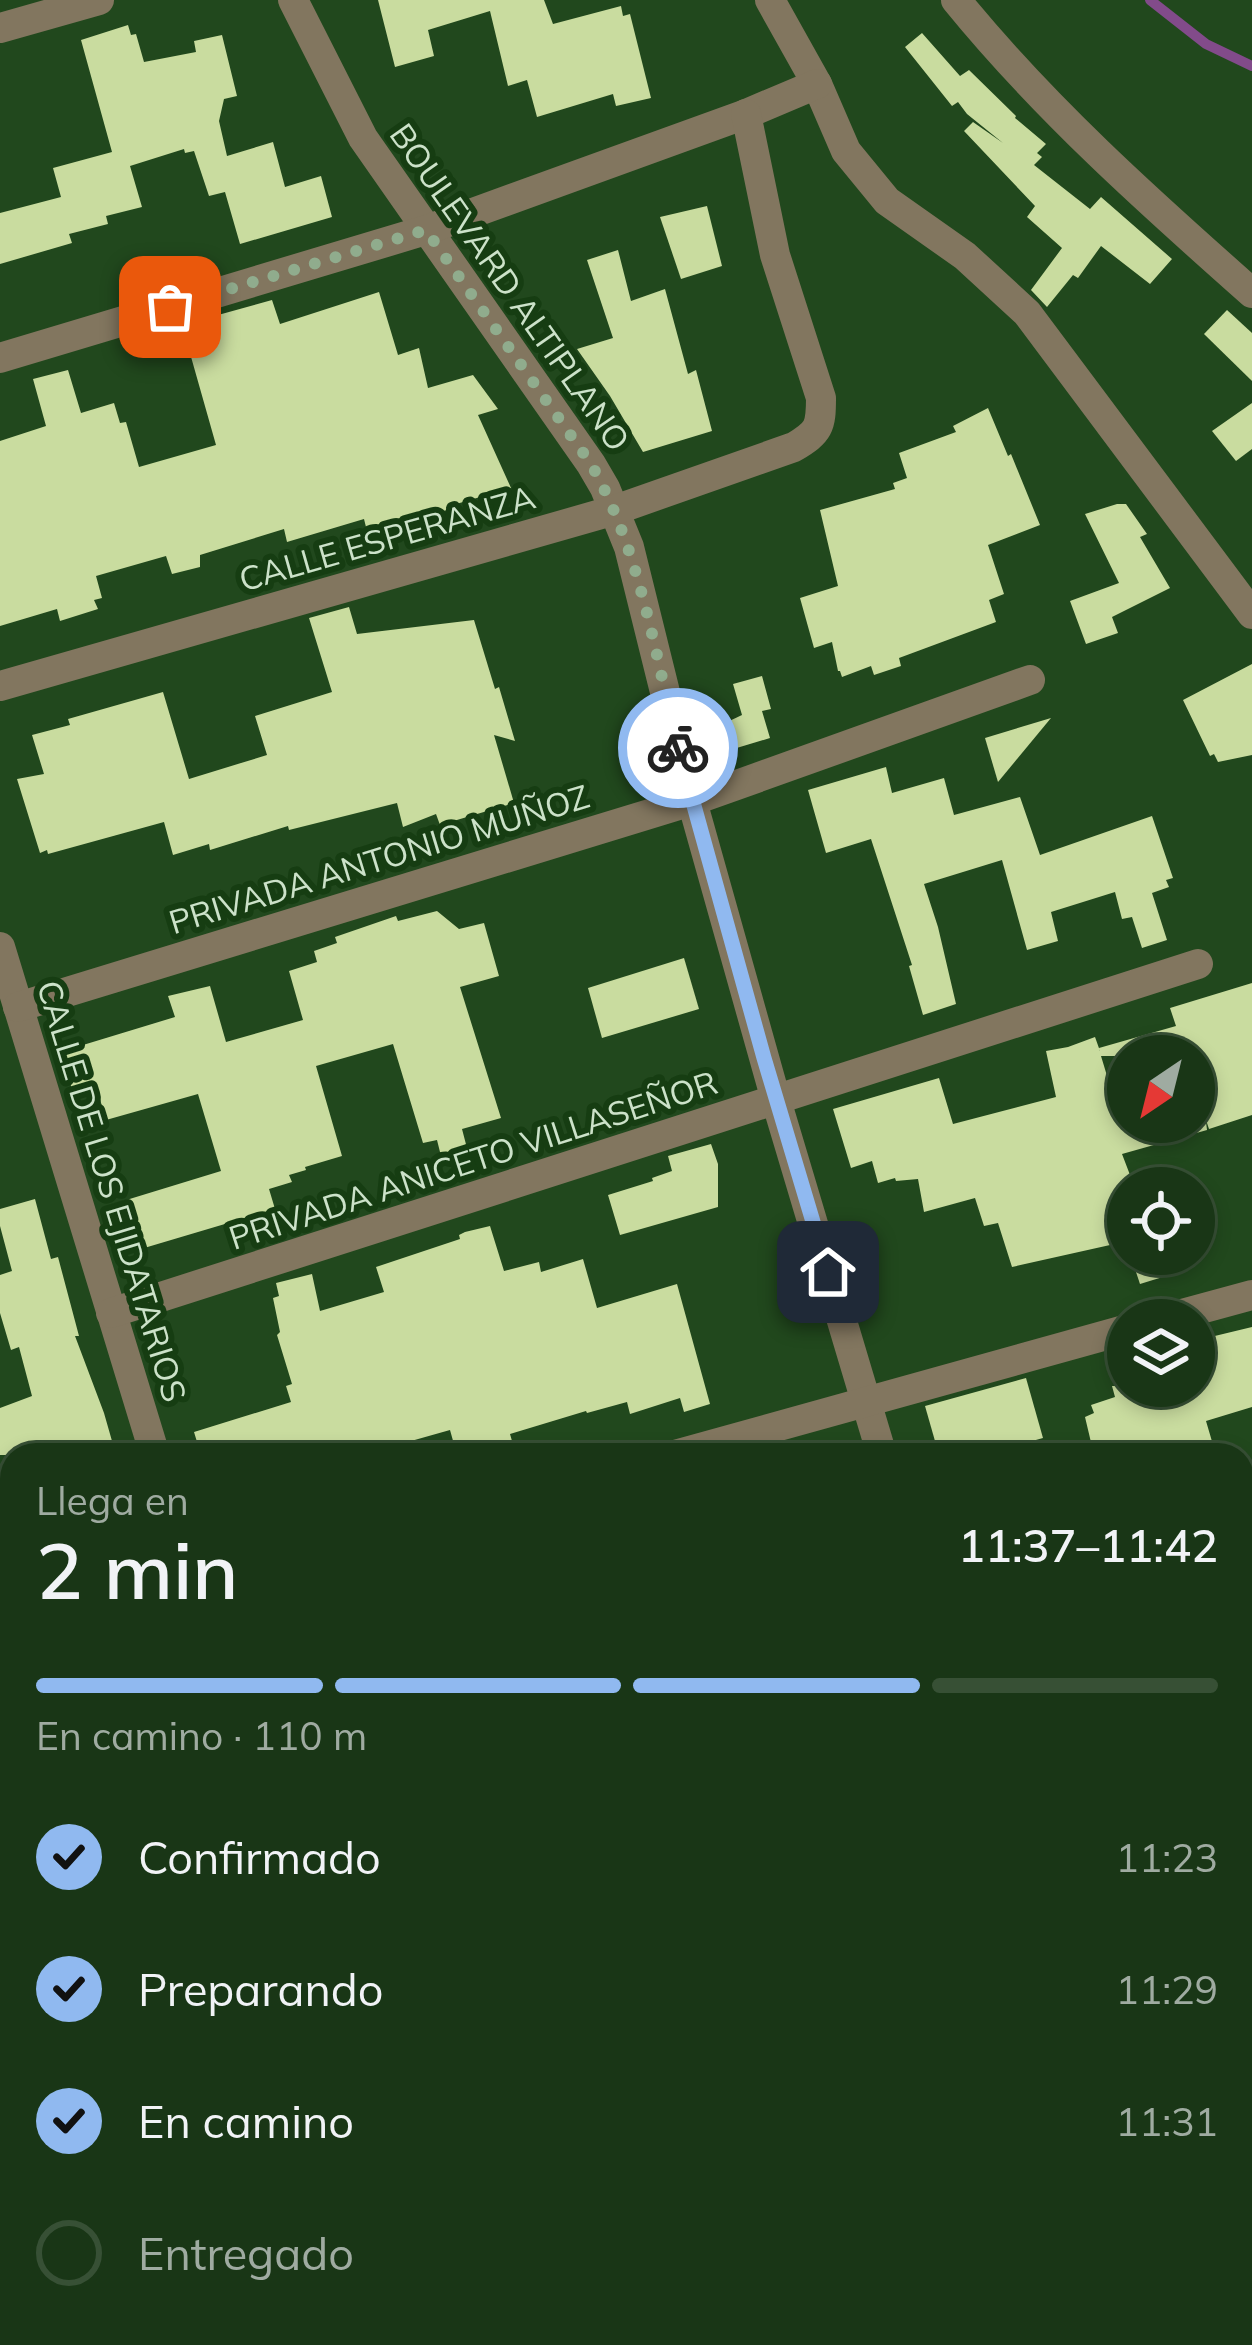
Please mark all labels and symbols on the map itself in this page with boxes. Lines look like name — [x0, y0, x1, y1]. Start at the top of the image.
street label: BOULEVARD ALTIPLANO — [382, 115, 639, 458]
pin — [119, 256, 221, 358]
street label: CALLE ESPERANZA — [234, 476, 539, 599]
courier — [618, 688, 738, 808]
street label: PRIVADA ANTONIO MUÑOZ — [164, 775, 594, 942]
street label: CALLE DE LOS EJIDATARIOS — [29, 975, 196, 1406]
north arrow — [1107, 1035, 1215, 1143]
street label: PRIVADA ANICETO VILLASEÑOR — [224, 1061, 722, 1258]
pin — [777, 1221, 879, 1323]

